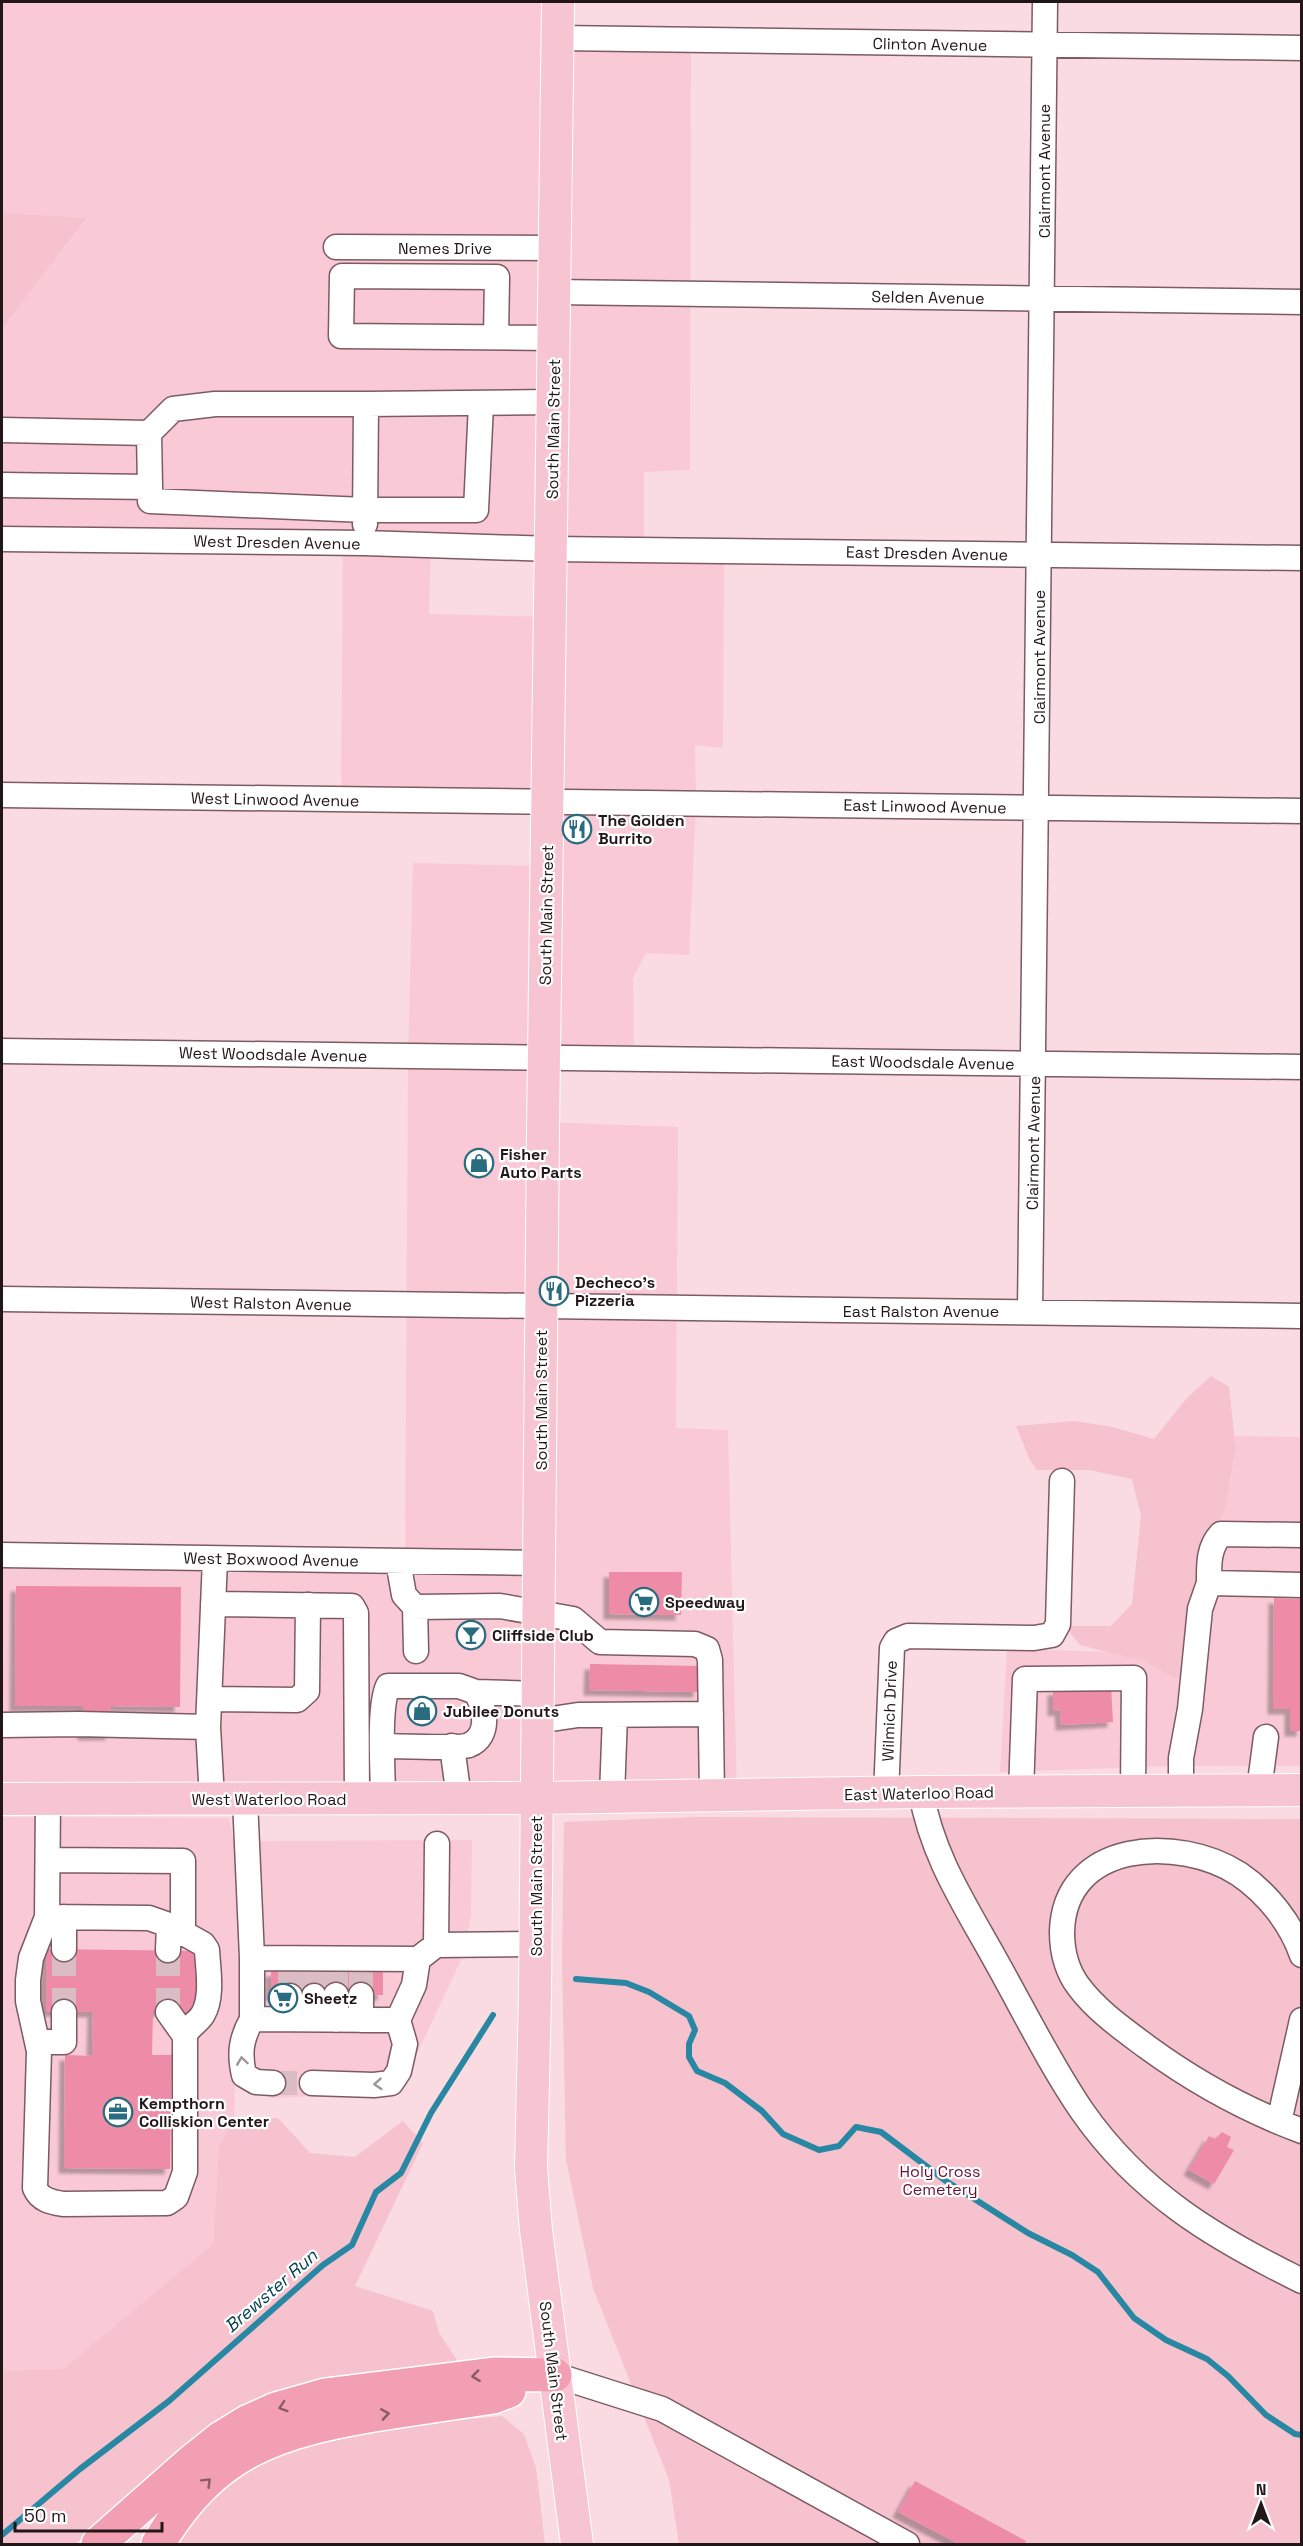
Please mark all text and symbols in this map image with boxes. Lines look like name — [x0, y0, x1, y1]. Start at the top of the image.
street label: Clinton Avenue — [872, 33, 988, 56]
street label: Clairmont Avenue — [1034, 104, 1055, 238]
street label: Nemes Drive — [398, 238, 492, 259]
street label: Selden Avenue — [871, 286, 985, 309]
street label: South Main Street — [542, 359, 565, 499]
street label: West Dresden Avenue — [193, 531, 361, 554]
street label: East Dresden Avenue — [846, 542, 1008, 565]
street label: Clairmont Avenue — [1029, 590, 1050, 724]
street label: West Linwood Avenue — [191, 788, 359, 811]
street label: East Linwood Avenue — [843, 795, 1007, 818]
place label: The Golden Burrito — [598, 810, 685, 849]
restaurant icon: The Golden Burrito — [561, 813, 593, 845]
street label: South Main Street — [535, 845, 558, 985]
street label: West Woodsdale Avenue — [179, 1042, 367, 1067]
street label: East Woodsdale Avenue — [831, 1050, 1015, 1075]
street label: Clairmont Avenue — [1022, 1076, 1045, 1210]
place label: Fisher Auto Parts — [500, 1144, 582, 1183]
shop icon: Fisher Auto Parts — [463, 1147, 495, 1179]
place label: Decheco's Pizzeria — [575, 1272, 655, 1311]
restaurant icon: Decheco's Pizzeria — [538, 1275, 570, 1307]
street label: West Ralston Avenue — [190, 1292, 352, 1315]
street label: East Ralston Avenue — [843, 1301, 999, 1322]
street label: South Main Street — [531, 1330, 552, 1470]
street label: West Boxwood Avenue — [183, 1547, 359, 1572]
supermarket icon: Speedway — [628, 1586, 660, 1618]
place label: Speedway — [665, 1592, 745, 1613]
bar icon: Cliffside Club — [455, 1619, 487, 1651]
place label: Cliffside Club — [492, 1625, 594, 1646]
street label: Wilmich Drive — [877, 1660, 902, 1762]
shop icon: Jubilee Donuts — [406, 1695, 438, 1727]
place label: Jubilee Donuts — [443, 1701, 559, 1722]
street label: East Waterloo Road — [844, 1782, 994, 1805]
street label: West Waterloo Road — [191, 1789, 347, 1810]
street label: South Main Street — [526, 1816, 547, 1956]
supermarket icon: Sheetz — [267, 1982, 299, 2014]
place label: Sheetz — [304, 1988, 357, 2009]
one-way arrow — [236, 2057, 248, 2066]
one-way arrow — [373, 2077, 382, 2090]
place label: Kempthorn Colliskion Center — [139, 2093, 269, 2132]
office icon: Kempthorn Colliskion Center — [102, 2096, 134, 2128]
park label: Holy Cross Cemetery — [900, 2161, 980, 2200]
water label: Brewster Run — [219, 2243, 323, 2337]
street label: South Main Street — [535, 2300, 572, 2442]
one-way arrow — [471, 2370, 480, 2382]
one-way arrow — [278, 2400, 289, 2412]
one-way arrow — [380, 2408, 390, 2420]
north arrow — [1231, 2474, 1291, 2534]
one-way arrow — [199, 2479, 210, 2490]
text: N — [1256, 2479, 1266, 2500]
scale bar — [15, 2495, 162, 2533]
text: 50 m — [24, 2504, 66, 2527]

